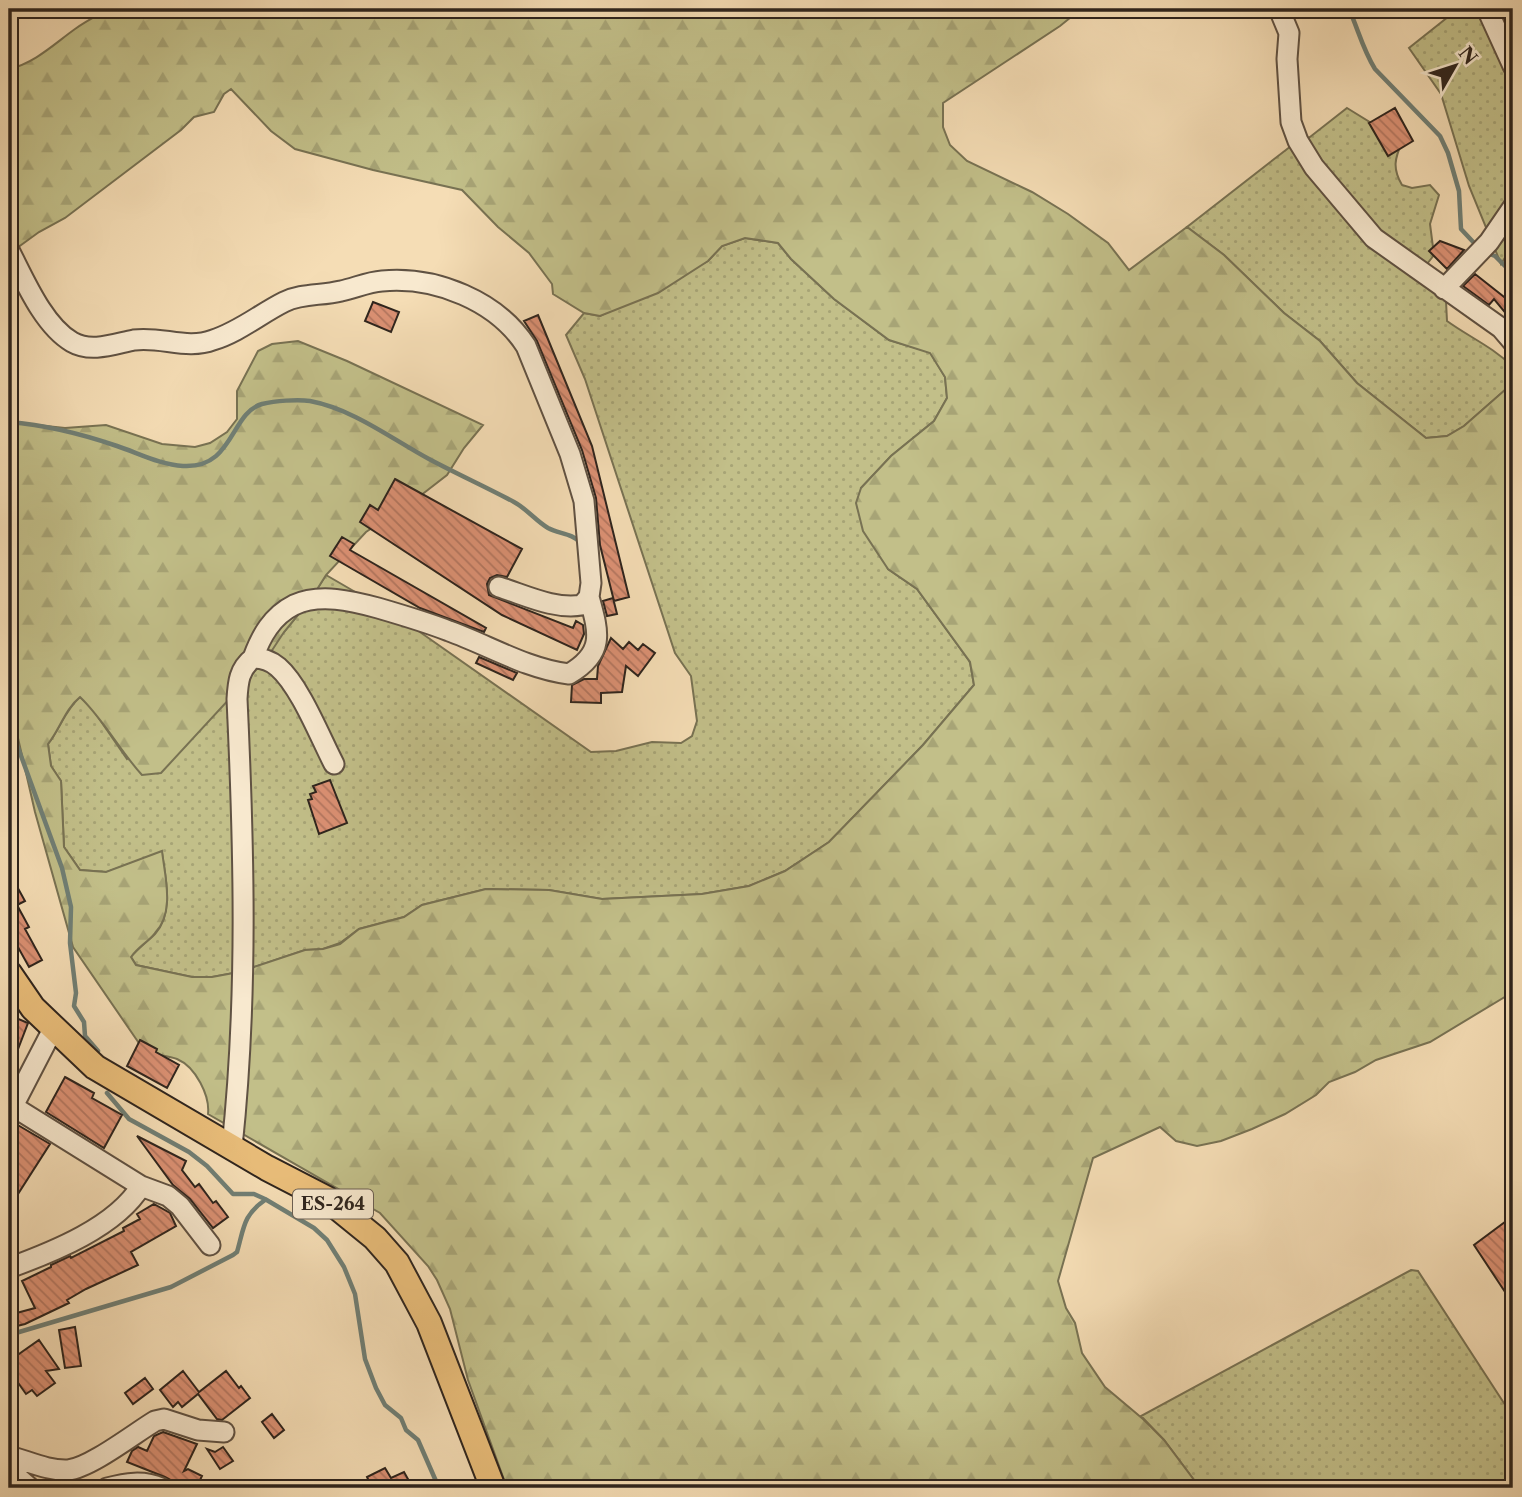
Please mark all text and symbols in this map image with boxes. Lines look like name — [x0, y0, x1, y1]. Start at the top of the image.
north arrow — [1420, 32, 1490, 102]
text: N — [1454, 42, 1482, 69]
road number: ES-264 — [293, 1190, 373, 1218]

